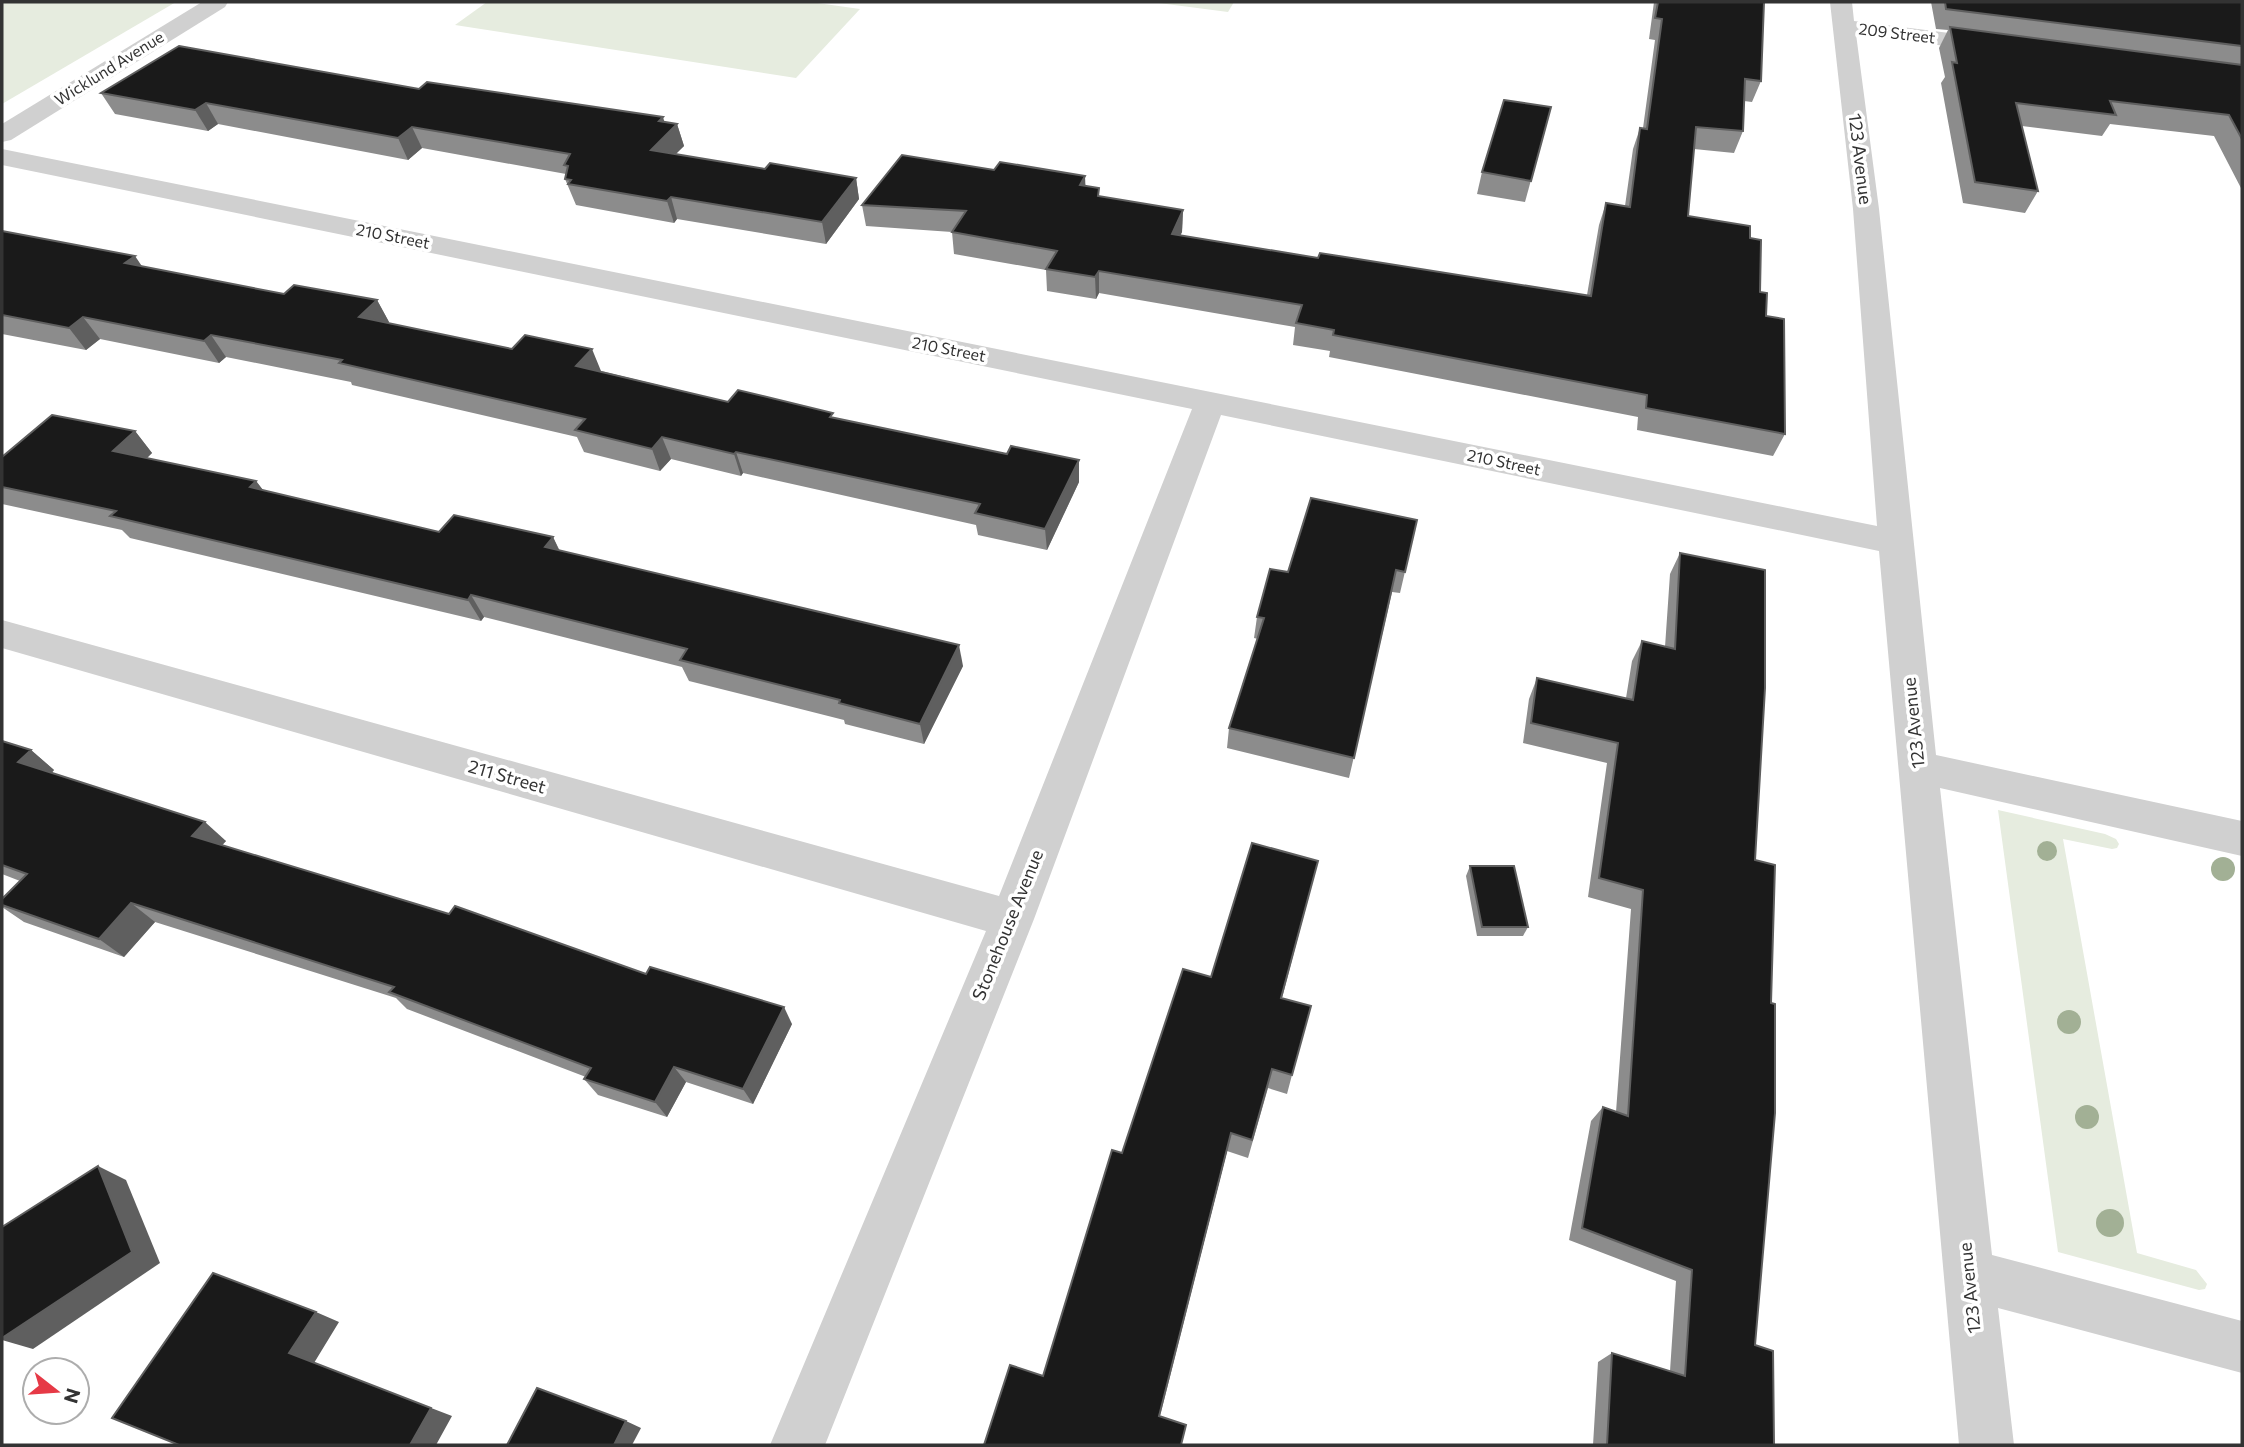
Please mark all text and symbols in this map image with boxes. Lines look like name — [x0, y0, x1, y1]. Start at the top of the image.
street label: 209 Street — [1858, 18, 1937, 47]
street label: Wicklund Avenue — [51, 26, 167, 109]
street label: 123 Avenue — [1845, 112, 1877, 206]
street label: 210 Street — [355, 219, 432, 252]
street label: 210 Street — [911, 332, 988, 365]
street label: 210 Street — [1466, 444, 1543, 479]
street label: 123 Avenue — [1897, 677, 1929, 770]
street label: 211 Street — [466, 754, 549, 798]
street label: Stonehouse Avenue — [967, 846, 1047, 1003]
street label: 123 Avenue — [1953, 1242, 1985, 1335]
north arrow — [21, 1356, 91, 1426]
text: N — [60, 1386, 86, 1406]

